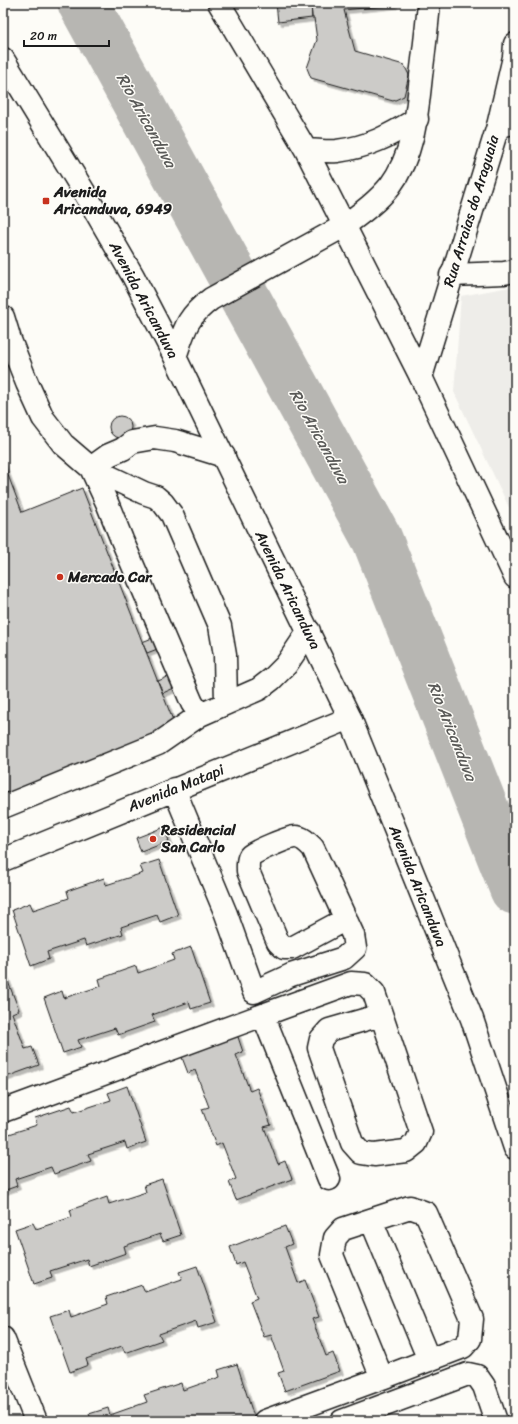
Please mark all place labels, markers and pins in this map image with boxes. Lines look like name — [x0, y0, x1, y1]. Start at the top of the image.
place label: Avenida Aricanduva, 6949 — [53, 179, 172, 222]
marker: Avenida Aricanduva, 6949 — [41, 196, 51, 206]
place label: Mercado Car — [67, 564, 153, 590]
marker: Mercado Car — [55, 572, 65, 582]
place label: Residencial San Carlo — [160, 817, 236, 860]
marker: Residencial San Carlo — [148, 834, 158, 844]

